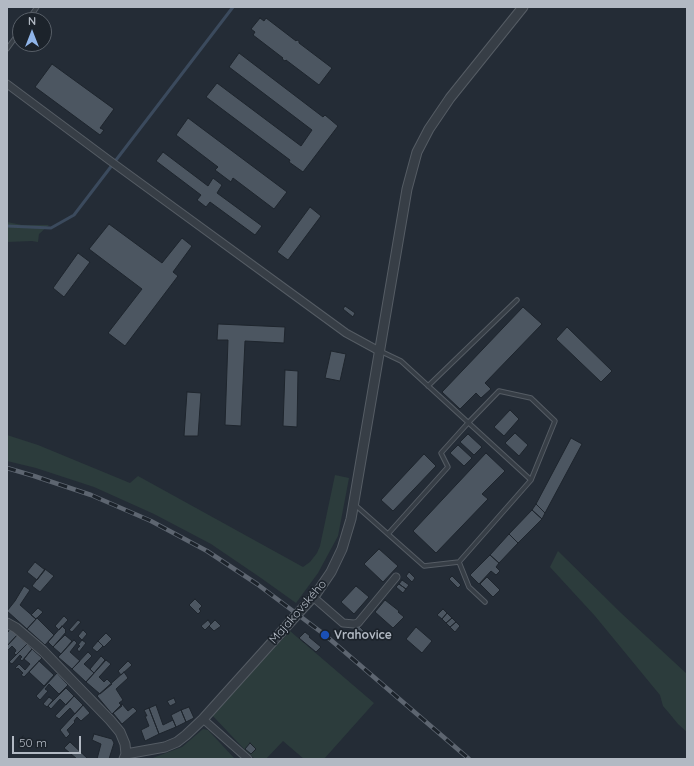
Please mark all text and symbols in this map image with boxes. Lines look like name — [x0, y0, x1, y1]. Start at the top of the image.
north arrow — [12, 12, 52, 52]
text: N — [28, 14, 36, 28]
street label: Majakovského — [266, 577, 330, 647]
place label: Vrahovice — [334, 628, 392, 642]
marker: Vrahovice — [319, 629, 331, 641]
scale bar — [14, 728, 83, 754]
text: 50 m — [19, 735, 47, 750]

